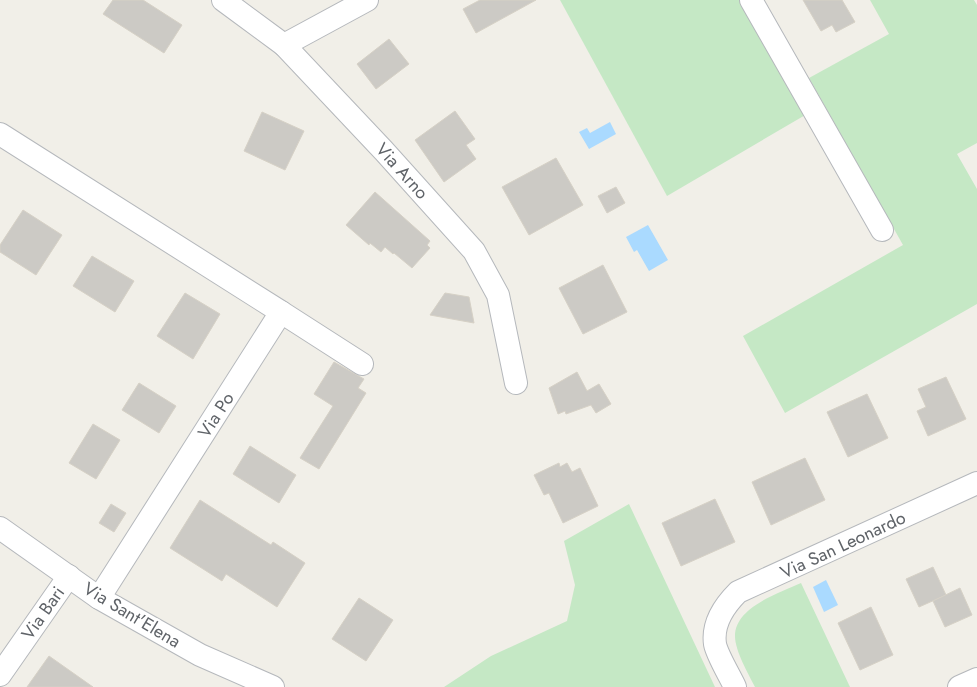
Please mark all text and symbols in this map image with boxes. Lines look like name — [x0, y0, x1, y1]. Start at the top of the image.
street label: Via Arno — [370, 137, 435, 205]
street label: Via Po — [192, 387, 241, 443]
street label: Via San Leonardo — [776, 505, 910, 585]
street label: Via Sant'Elena — [78, 576, 186, 654]
street label: Via Bari — [15, 581, 71, 645]

